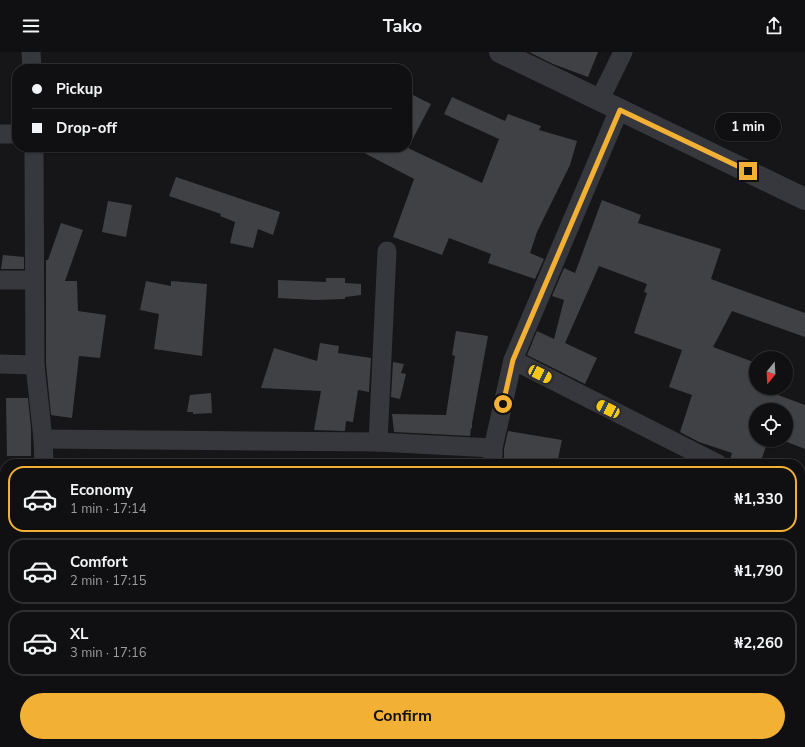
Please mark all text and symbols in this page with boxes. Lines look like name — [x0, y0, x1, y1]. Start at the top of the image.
text: Tako — [383, 14, 422, 38]
icon: menu — [20, 15, 42, 37]
icon: share — [763, 15, 785, 37]
text: Pickup — [56, 79, 102, 99]
callout: 1 min — [715, 113, 781, 141]
text: Drop-off — [56, 118, 117, 138]
text: 1 min — [731, 118, 765, 136]
route end — [739, 162, 757, 180]
north arrow — [749, 351, 793, 395]
map controls — [749, 351, 793, 447]
car — [527, 363, 553, 385]
route start — [494, 395, 512, 413]
car — [595, 398, 621, 420]
button: locate — [749, 403, 793, 447]
text: Economy — [70, 480, 133, 500]
icon: car — [22, 481, 58, 517]
text: ₦1,330 — [734, 489, 783, 509]
text: 1 min · 17:14 — [70, 500, 146, 518]
text: Comfort — [70, 552, 127, 572]
icon: car — [22, 553, 58, 589]
text: ₦1,790 — [734, 561, 783, 581]
text: 2 min · 17:15 — [70, 572, 146, 590]
text: XL — [70, 624, 89, 644]
icon: car — [22, 625, 58, 661]
text: ₦2,260 — [734, 633, 783, 653]
text: 3 min · 17:16 — [70, 644, 146, 662]
button: Confirm — [20, 693, 785, 739]

